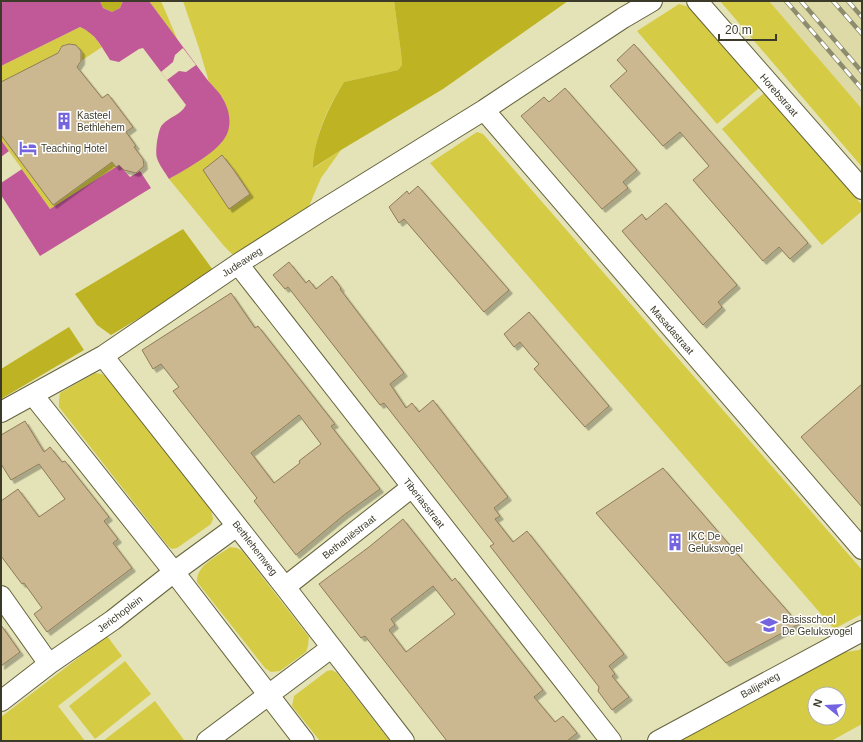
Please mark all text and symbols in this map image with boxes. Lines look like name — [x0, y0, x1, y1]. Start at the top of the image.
scale bar — [719, 16, 776, 42]
text: 20 m — [725, 23, 752, 37]
street label: Horebstraat — [758, 72, 800, 118]
place label: Kasteel Bethlehem — [77, 110, 125, 133]
building icon: Kasteel Bethlehem — [54, 111, 74, 131]
hotel icon: Teaching Hotel — [18, 138, 38, 158]
place label: Teaching Hotel — [41, 143, 107, 154]
street label: Judeaweg — [220, 245, 264, 279]
street label: Masadastraat — [648, 304, 696, 357]
street label: Tiberiasstraat — [401, 476, 447, 530]
street label: Bethaniëstraat — [320, 513, 378, 561]
street label: Bethlehemweg — [230, 519, 280, 577]
place label: IKC De Geluksvogel — [688, 531, 743, 554]
building icon: IKC De Geluksvogel — [665, 532, 685, 552]
street label: Jerichoplein — [95, 594, 145, 634]
place label: Basisschool De Geluksvogel — [782, 614, 853, 637]
school or university icon: Basisschool De Geluksvogel — [759, 615, 779, 635]
street label: Balijeweg — [739, 670, 781, 700]
north arrow — [807, 686, 847, 726]
text: N — [811, 697, 824, 709]

